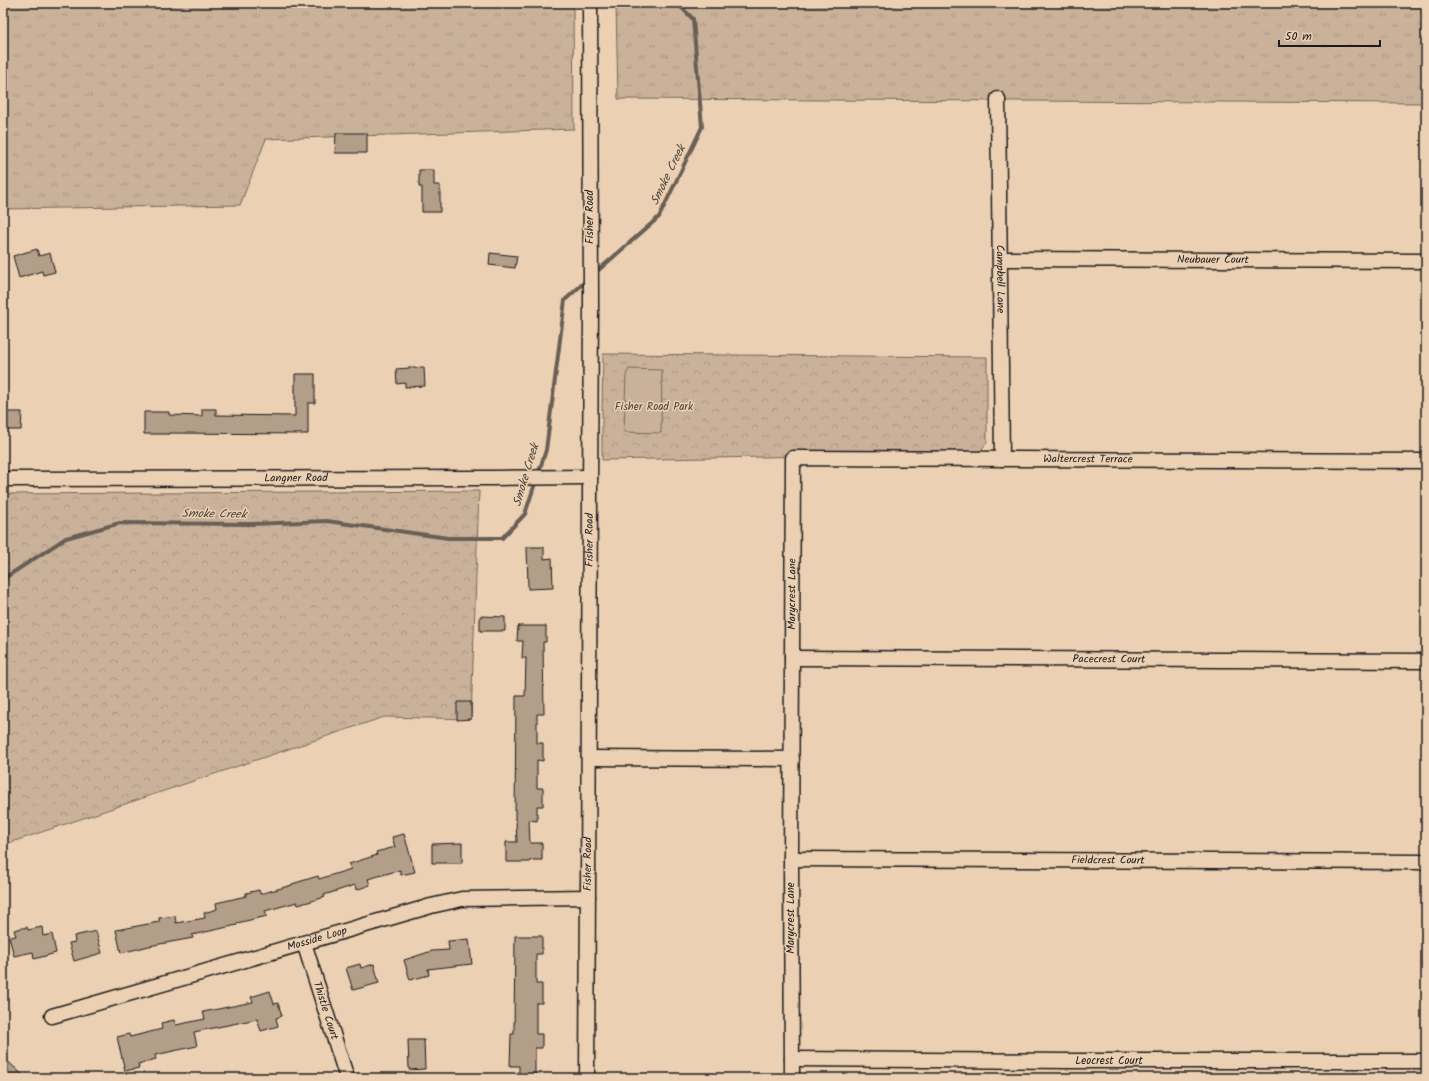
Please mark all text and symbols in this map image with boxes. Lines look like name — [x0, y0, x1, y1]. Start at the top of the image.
scale bar — [1279, 22, 1380, 48]
text: 50 m — [1285, 27, 1312, 46]
water label: Smoke Creek — [645, 140, 692, 208]
street label: Fisher Road — [581, 189, 599, 244]
street label: Campbell Lane — [991, 245, 1009, 313]
street label: Neubauer Court — [1177, 251, 1250, 269]
park label: Fisher Road Park — [615, 398, 694, 416]
water label: Smoke Creek — [507, 439, 545, 509]
street label: Waltercrest Terrace — [1043, 450, 1133, 469]
street label: Langner Road — [264, 469, 328, 487]
water label: Smoke Creek — [181, 504, 249, 524]
street label: Fisher Road — [581, 512, 599, 567]
street label: Marycrest Lane — [783, 558, 802, 630]
street label: Pacecrest Court — [1073, 650, 1146, 669]
street label: Fisher Road — [579, 836, 597, 891]
street label: Fieldcrest Court — [1071, 851, 1145, 870]
street label: Marycrest Lane — [782, 882, 800, 954]
street label: Mosside Loop — [285, 922, 350, 956]
street label: Thistle Court — [308, 979, 343, 1043]
street label: Leocrest Court — [1075, 1052, 1144, 1070]

